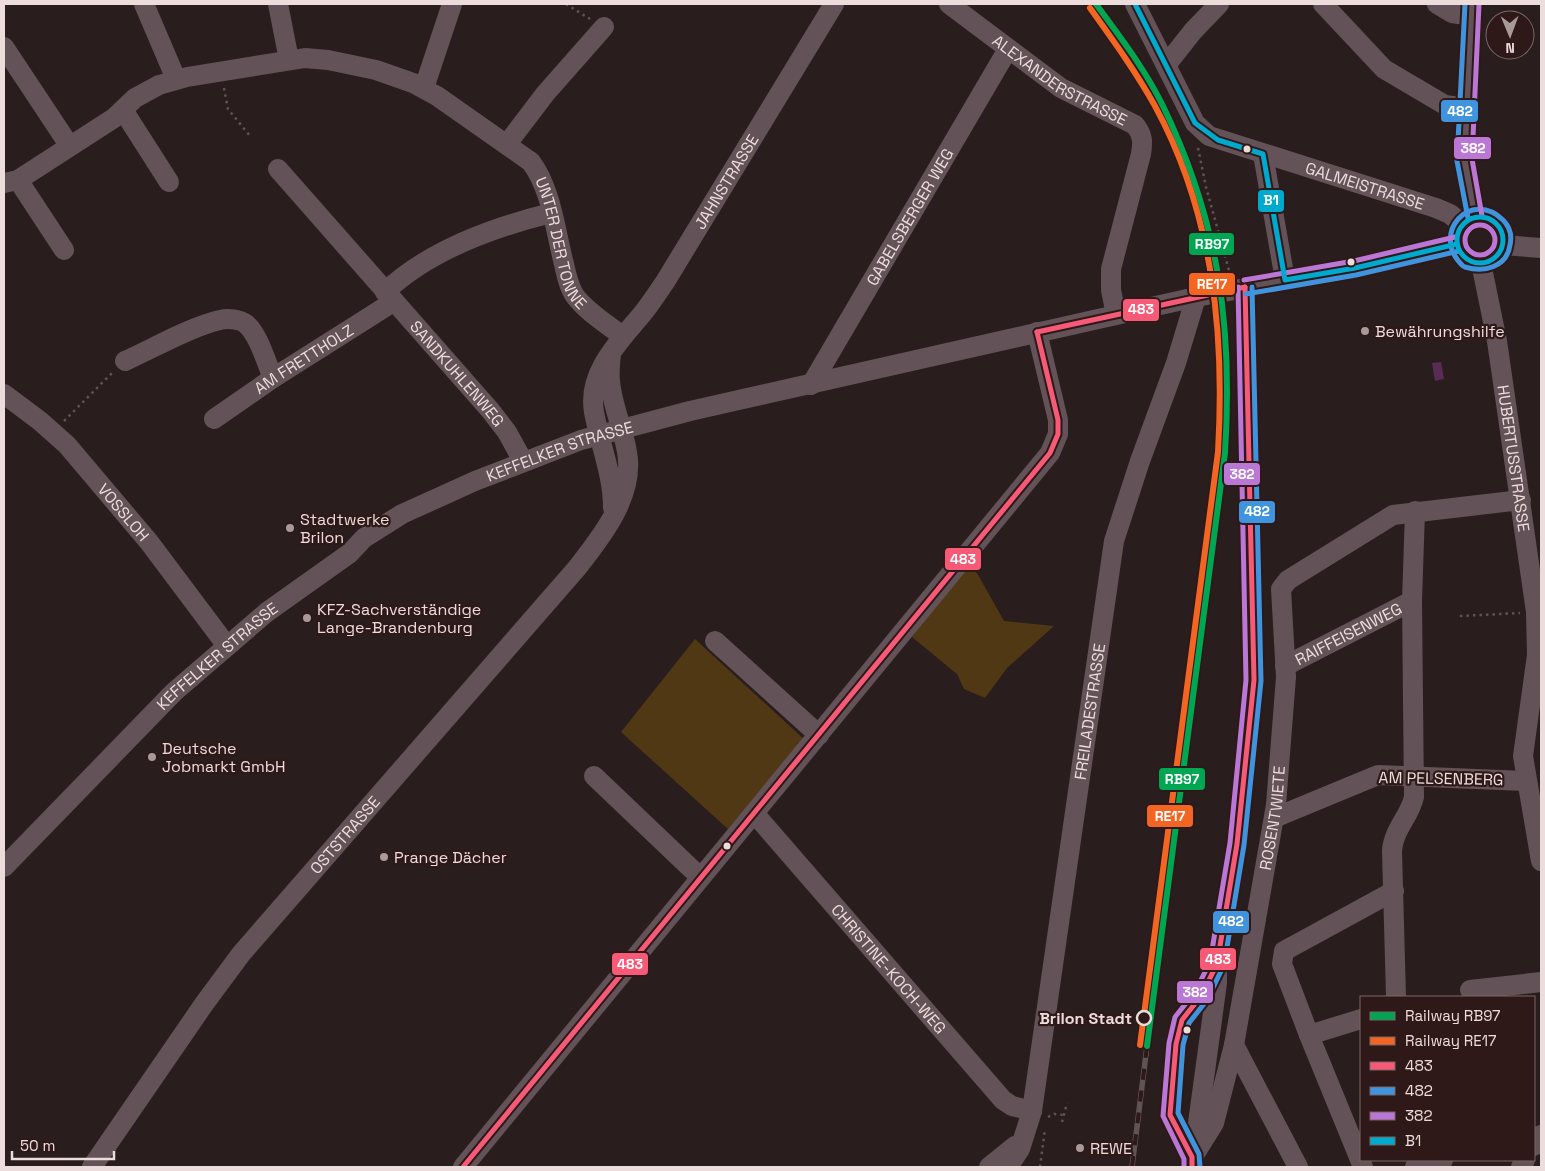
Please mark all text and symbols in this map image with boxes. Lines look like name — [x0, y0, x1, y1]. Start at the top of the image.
north arrow — [1485, 10, 1535, 60]
street label: ALEXANDERSTRASSE — [988, 30, 1131, 131]
text: N — [1505, 39, 1515, 57]
line badge: 482 — [1440, 99, 1479, 123]
text: 482 — [1447, 102, 1473, 120]
street label: JAHNSTRASSE — [689, 130, 763, 233]
line badge: 382 — [1453, 136, 1492, 160]
text: 382 — [1460, 139, 1486, 157]
unlabelled marker — [1242, 144, 1252, 154]
street label: GABELSBERGER WEG — [862, 145, 959, 290]
street label: GALMEISTRASSE — [1303, 157, 1427, 215]
street label: UNTER DER TONNE — [530, 174, 591, 314]
line badge: B1 — [1257, 189, 1285, 213]
text: B1 — [1263, 191, 1279, 209]
line badge: RB97 — [1188, 232, 1235, 256]
text: RB97 — [1195, 235, 1229, 253]
unlabelled marker — [1346, 257, 1356, 267]
line badge: RE17 — [1188, 272, 1236, 296]
text: RE17 — [1197, 275, 1228, 293]
line badge: 483 — [1122, 298, 1160, 322]
text: 483 — [1128, 300, 1154, 318]
street label: SANDKUHLENWEG — [405, 316, 509, 431]
street label: AM FRETTHOLZ — [250, 320, 358, 399]
place label: Bewährungshilfe — [1375, 321, 1505, 342]
marker: Bewährungshilfe — [1359, 325, 1371, 337]
street label: HUBERTUSSTRASSE — [1492, 383, 1534, 533]
street label: KEFFELKER STRASSE — [483, 417, 636, 487]
line badge: 382 — [1223, 462, 1261, 486]
text: 382 — [1229, 465, 1255, 483]
street label: VOSSLOH — [93, 479, 154, 546]
line badge: 482 — [1238, 500, 1276, 524]
text: 482 — [1244, 502, 1270, 520]
place label: Stadtwerke Brilon — [300, 509, 390, 548]
marker: Stadtwerke Brilon — [284, 522, 296, 534]
line badge: 483 — [944, 547, 982, 571]
text: 483 — [950, 550, 976, 568]
street label: KEFFELKER STRASSE — [152, 598, 282, 715]
street label: RAIFFEISENWEG — [1291, 598, 1405, 670]
place label: KFZ-Sachverständige Lange-Brandenburg — [317, 599, 481, 638]
marker: KFZ-Sachverständige Lange-Brandenburg — [301, 612, 313, 624]
street label: FREILADESTRASSE — [1070, 642, 1110, 781]
place label: Deutsche Jobmarkt GmbH — [162, 738, 285, 777]
marker: Deutsche Jobmarkt GmbH — [146, 751, 158, 763]
street label: ROSENTWIETE — [1255, 765, 1290, 872]
line badge: RB97 — [1158, 767, 1206, 791]
street label: AM PELSENBERG — [1378, 767, 1504, 790]
text: RB97 — [1165, 770, 1199, 788]
street label: OSTSTRASSE — [305, 792, 385, 879]
line badge: RE17 — [1146, 804, 1194, 828]
text: RE17 — [1155, 807, 1186, 825]
unlabelled marker — [722, 841, 732, 851]
place label: Prange Dächer — [394, 847, 507, 868]
marker: Prange Dächer — [378, 851, 390, 863]
street label: CHRISTINE-KOCH-WEG — [826, 899, 951, 1038]
line badge: 482 — [1212, 910, 1250, 934]
text: 482 — [1218, 912, 1244, 930]
line badge: 483 — [1199, 947, 1237, 971]
text: 483 — [1205, 950, 1231, 968]
line badge: 483 — [611, 952, 649, 976]
text: 483 — [617, 955, 643, 973]
line badge: 382 — [1176, 980, 1214, 1004]
text: 382 — [1182, 983, 1208, 1001]
legend — [1360, 996, 1535, 1161]
text: Railway RB97 — [1405, 1006, 1501, 1025]
place label: Brilon Stadt — [1039, 1008, 1132, 1029]
marker: Brilon Stadt — [1136, 1010, 1152, 1026]
unlabelled marker — [1182, 1025, 1192, 1035]
text: Railway RE17 — [1405, 1031, 1496, 1050]
text: 483 — [1405, 1056, 1433, 1075]
text: 482 — [1405, 1081, 1433, 1100]
text: 382 — [1405, 1106, 1432, 1125]
scale bar — [12, 1128, 115, 1160]
text: B1 — [1405, 1131, 1421, 1150]
text: 50 m — [20, 1136, 55, 1155]
place label: REWE — [1090, 1138, 1132, 1159]
marker: REWE — [1074, 1142, 1086, 1154]

